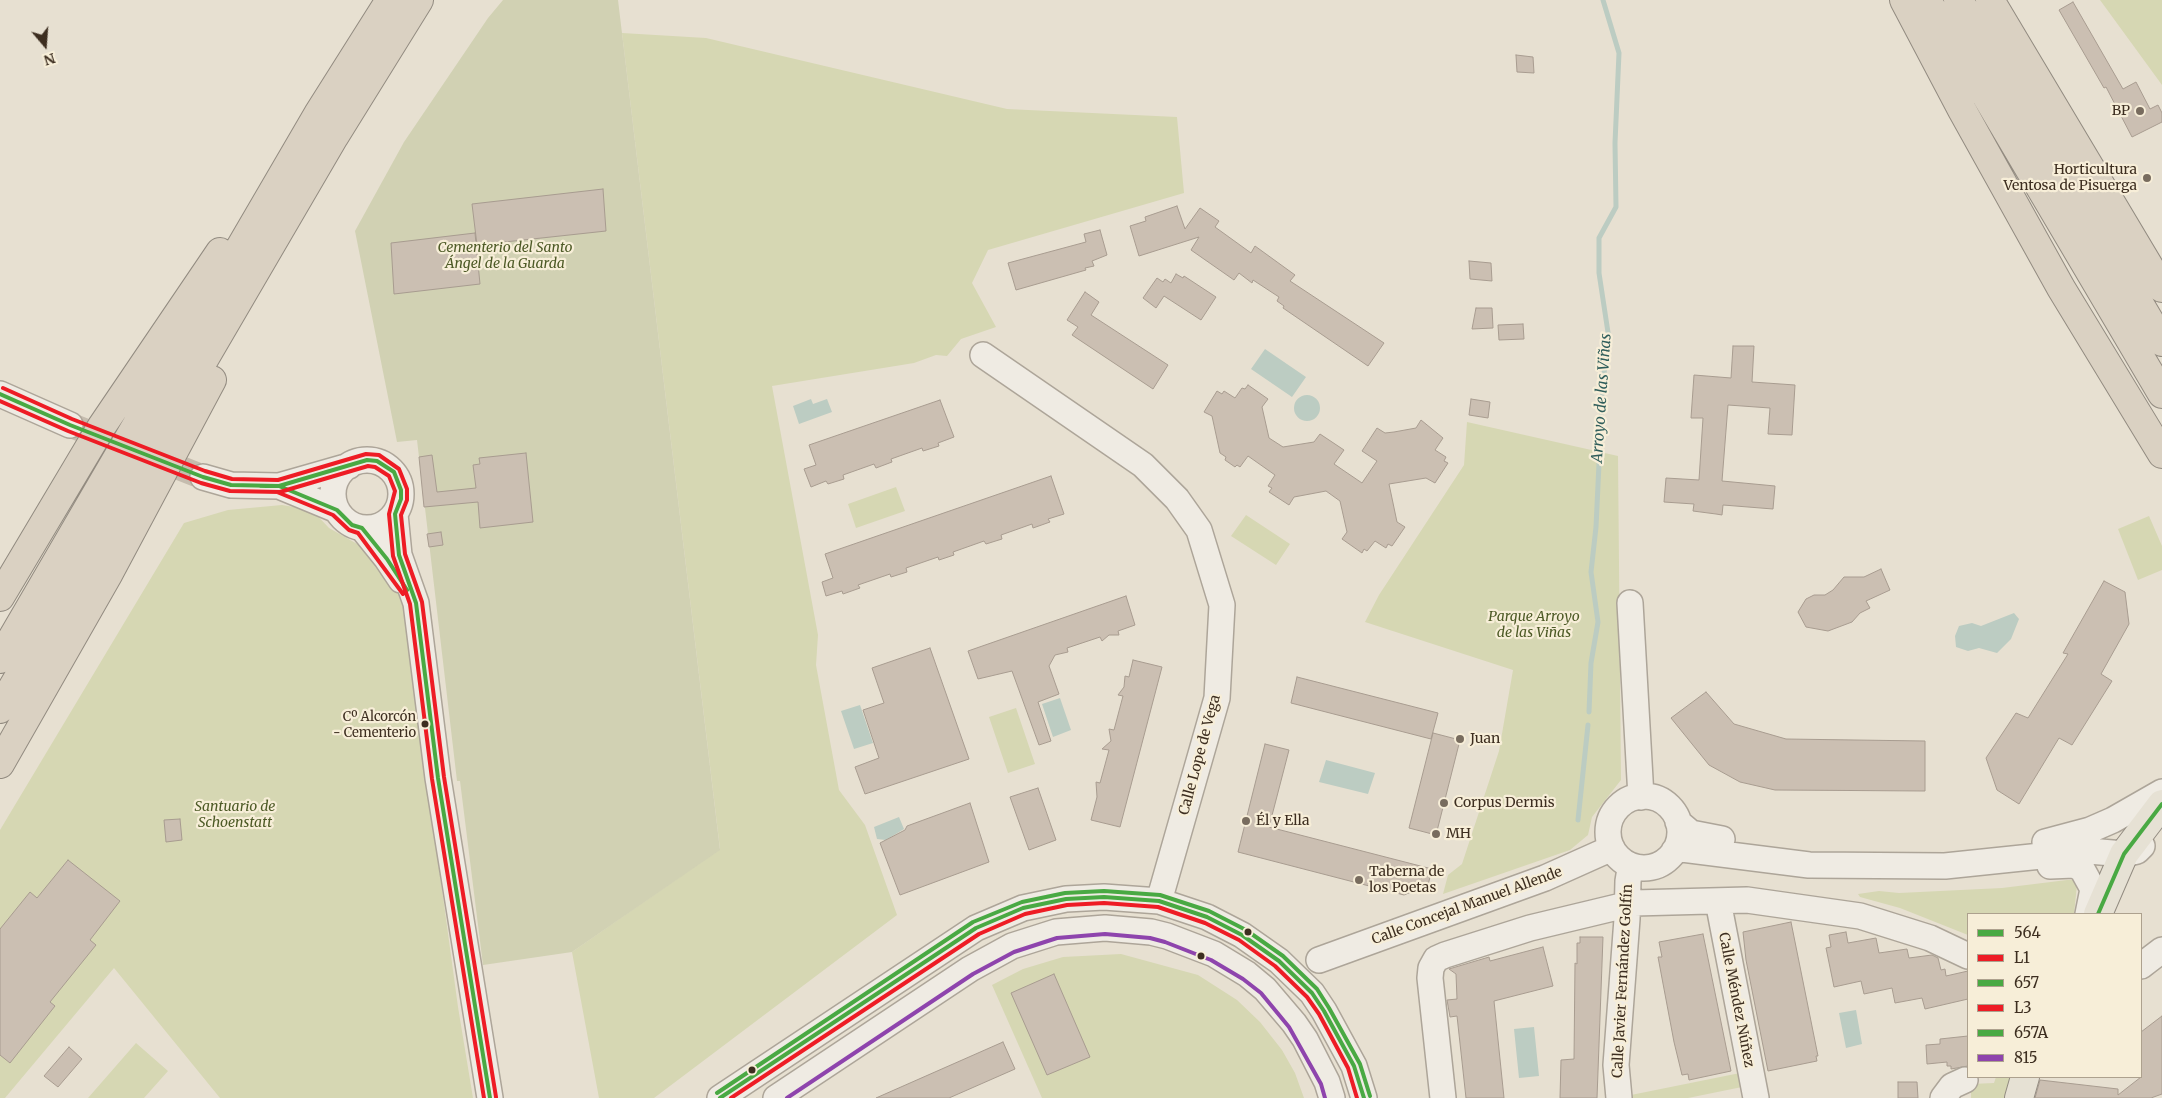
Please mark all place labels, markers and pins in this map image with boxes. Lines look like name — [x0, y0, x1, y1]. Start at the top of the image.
place label: BP — [2112, 103, 2130, 119]
marker: BP — [2134, 105, 2146, 117]
place label: Horticultura Ventosa de Pisuerga — [2003, 162, 2137, 194]
marker: Horticultura Ventosa de Pisuerga — [2141, 172, 2153, 184]
place label: Cº Alcorcón - Cementerio — [333, 709, 416, 740]
marker: Cº Alcorcón - Cementerio — [420, 719, 430, 729]
place label: Juan — [1470, 731, 1500, 747]
marker: Juan — [1454, 733, 1466, 745]
place label: Corpus Dermis — [1454, 795, 1555, 811]
marker: Corpus Dermis — [1438, 797, 1450, 809]
place label: Él y Ella — [1256, 813, 1309, 829]
marker: Él y Ella — [1240, 815, 1252, 827]
place label: MH — [1446, 826, 1471, 842]
marker: MH — [1430, 828, 1442, 840]
place label: Taberna de los Poetas — [1369, 864, 1444, 896]
marker: Taberna de los Poetas — [1353, 874, 1365, 886]
unlabelled marker — [1243, 927, 1253, 937]
unlabelled marker — [1196, 951, 1206, 961]
unlabelled marker — [747, 1065, 757, 1075]

